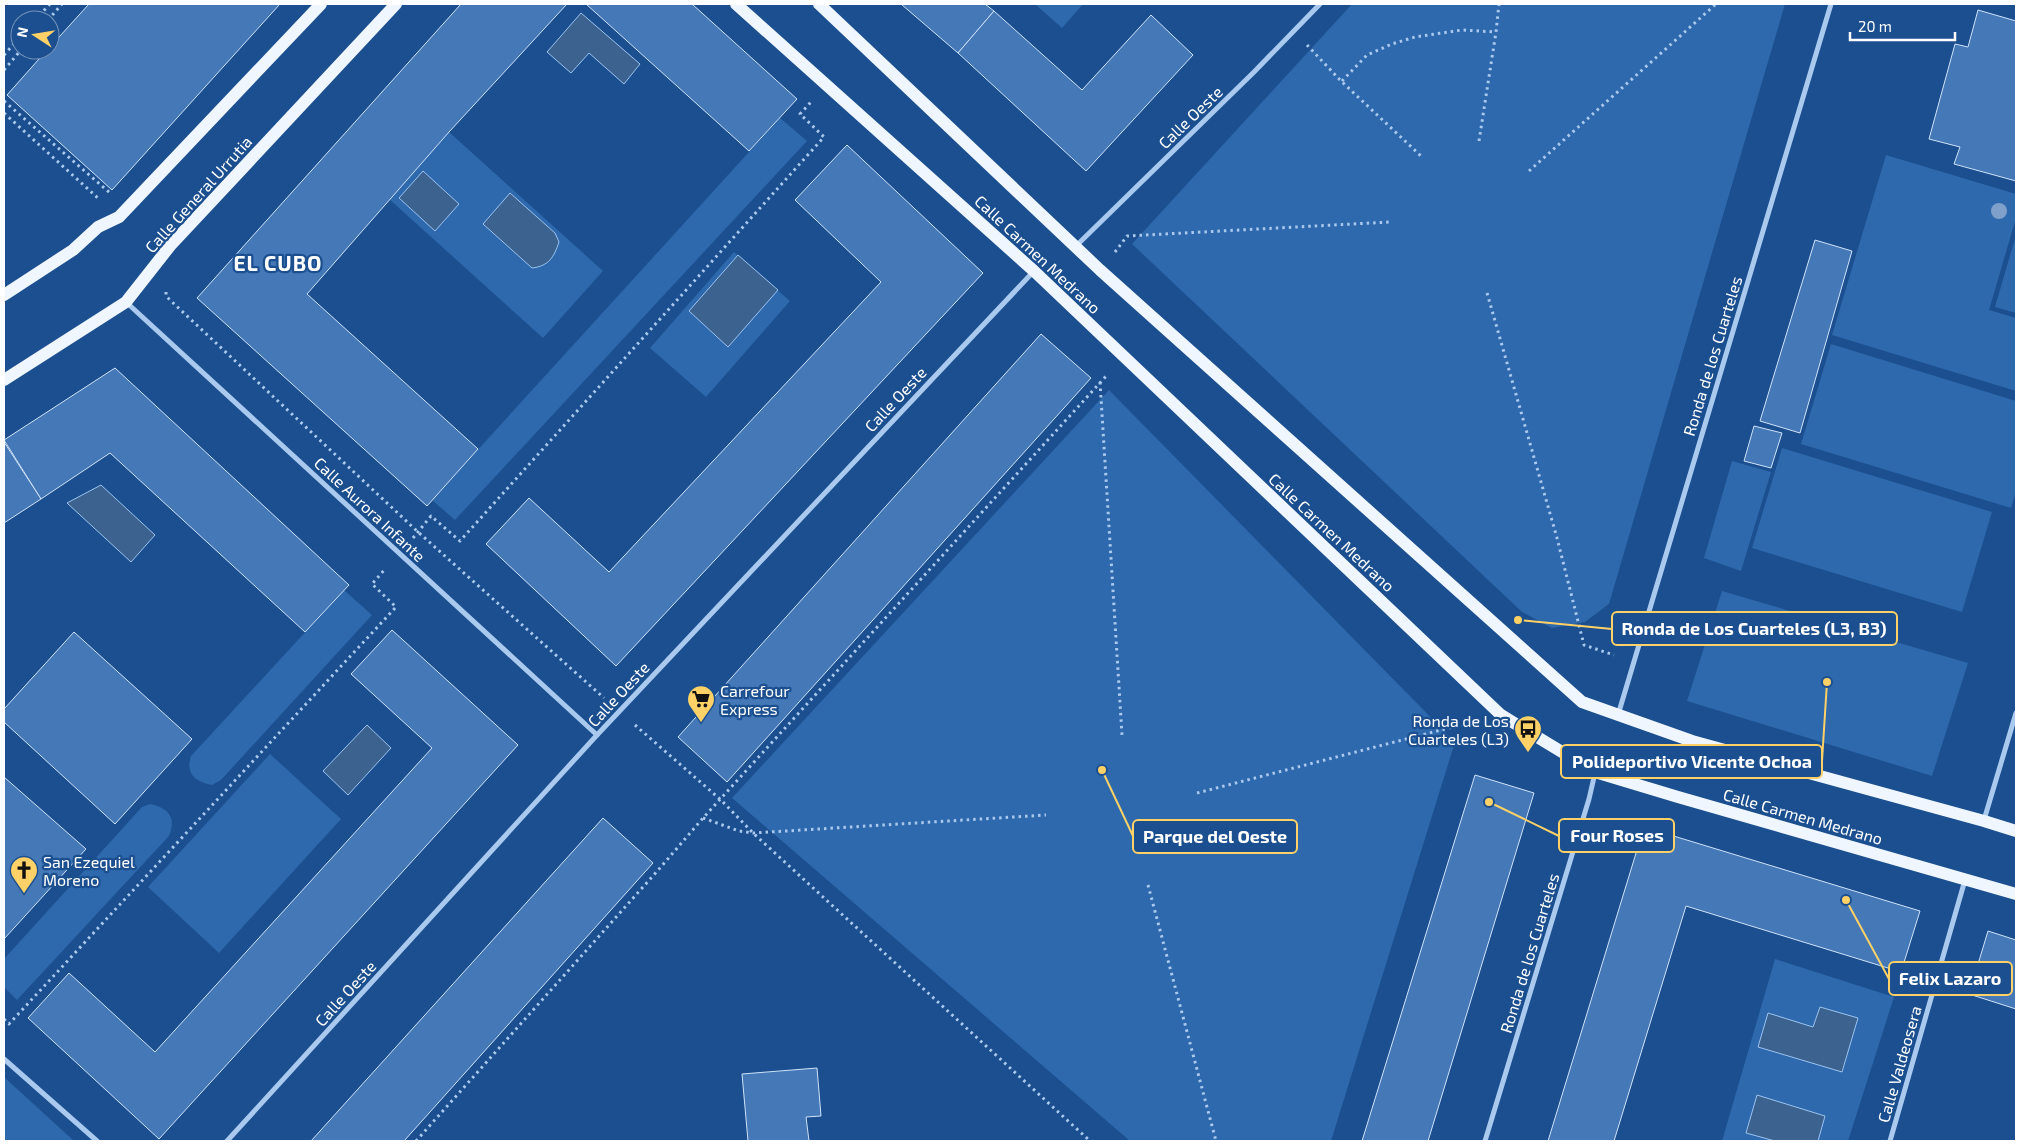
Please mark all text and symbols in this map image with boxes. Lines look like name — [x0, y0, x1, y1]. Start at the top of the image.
north arrow — [10, 10, 60, 60]
scale bar — [1850, 10, 1955, 42]
text: 20 m — [1858, 17, 1892, 35]
text: N — [12, 25, 31, 39]
street label: Calle Oeste — [1154, 82, 1226, 152]
street label: Calle General Urrutia — [141, 132, 255, 256]
street label: Calle Carmen Medrano — [971, 191, 1105, 317]
district label: EL CUBO — [233, 250, 323, 275]
street label: Ronda de los Cuarteles — [1679, 274, 1745, 438]
street label: Calle Oeste — [860, 363, 930, 435]
street label: Calle Aurora Infante — [311, 453, 429, 565]
street label: Calle Carmen Medrano — [1265, 469, 1399, 595]
callout: Ronda de Los Cuarteles (L3, B3) — [1612, 612, 1897, 645]
text: Ronda de Los Cuarteles (L3, B3) — [1621, 617, 1887, 639]
street label: Calle Oeste — [583, 658, 653, 730]
place label: Carrefour Express — [720, 681, 790, 718]
supermarket icon: Carrefour Express — [686, 684, 716, 723]
place label: Ronda de Los Cuarteles (L3) — [1408, 711, 1509, 748]
bus stop icon: Ronda de Los Cuarteles (L3) — [1513, 714, 1543, 753]
callout: Polideportivo Vicente Ochoa — [1561, 745, 1822, 778]
text: Polideportivo Vicente Ochoa — [1572, 750, 1812, 772]
street label: Calle Carmen Medrano — [1721, 784, 1885, 848]
callout: Four Roses — [1559, 819, 1674, 852]
callout: Parque del Oeste — [1133, 820, 1297, 853]
text: Four Roses — [1570, 824, 1664, 846]
text: Parque del Oeste — [1143, 825, 1287, 847]
place label: San Ezequiel Moreno — [43, 852, 135, 889]
church icon: San Ezequiel Moreno — [9, 855, 39, 894]
street label: Ronda de los Cuarteles — [1496, 871, 1562, 1035]
street label: Calle Oeste — [311, 956, 379, 1030]
callout: Felix Lazaro — [1889, 962, 2012, 995]
text: Felix Lazaro — [1899, 967, 2001, 989]
street label: Calle Valdeosera — [1873, 1003, 1925, 1125]

